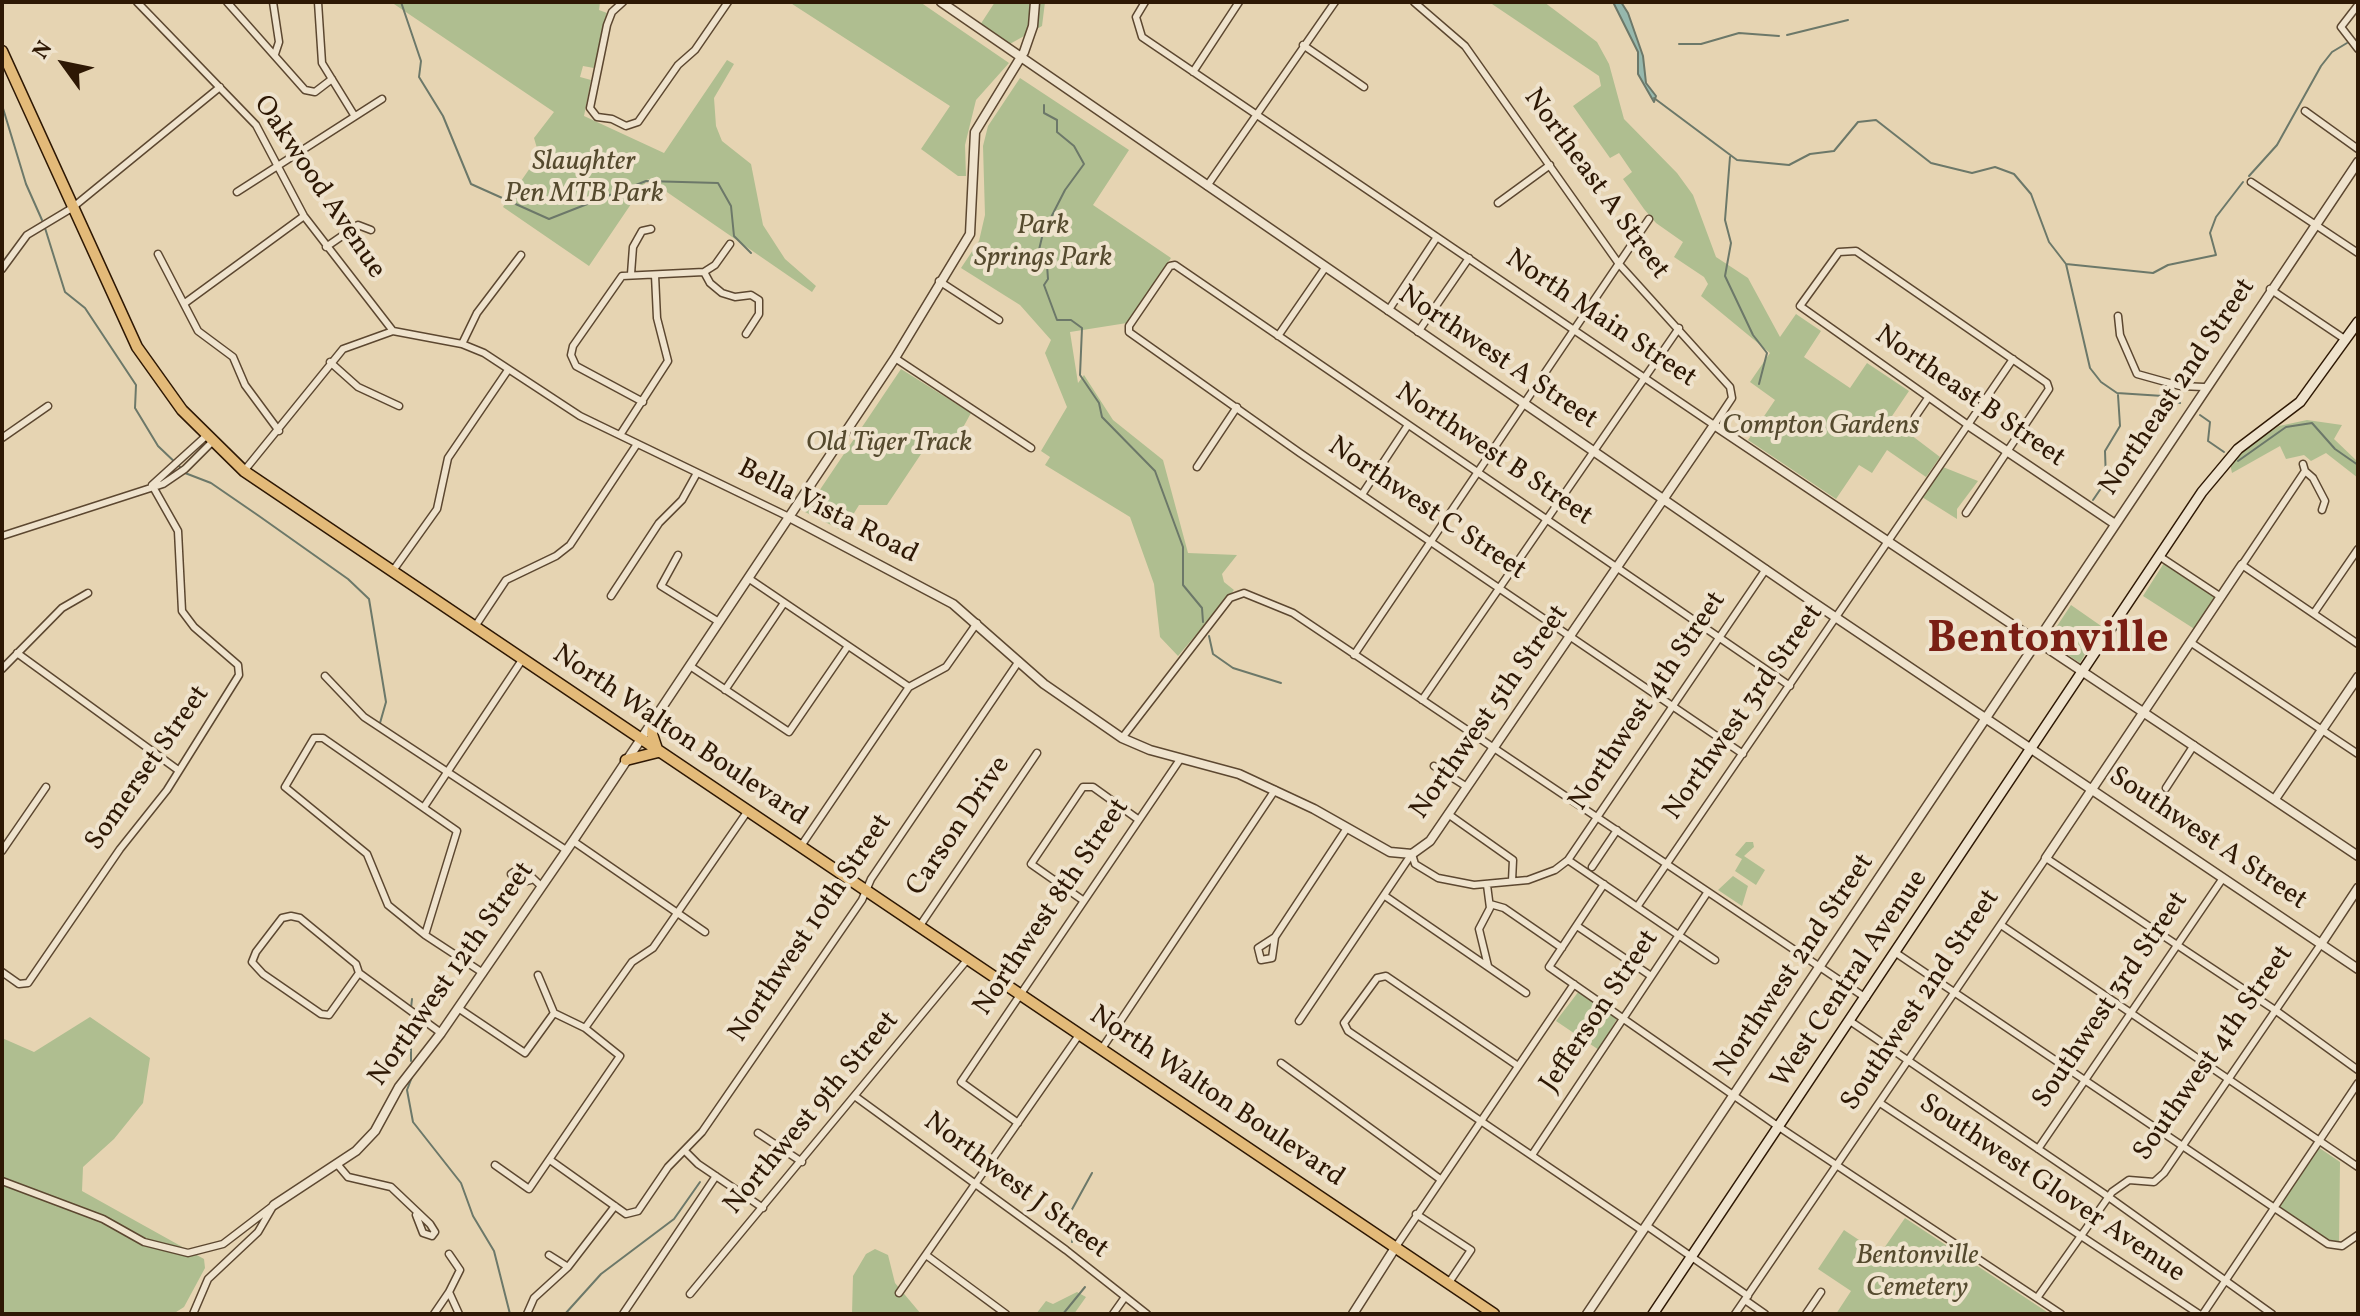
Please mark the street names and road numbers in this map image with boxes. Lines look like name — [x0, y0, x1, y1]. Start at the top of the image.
street label: Northeast A Street — [1515, 83, 1675, 287]
street label: Oakwood Avenue — [244, 90, 392, 286]
street label: North Main Street — [1498, 244, 1702, 396]
street label: Northeast 2nd Street — [2094, 273, 2264, 503]
street label: Northwest A Street — [1391, 280, 1603, 438]
street label: Northeast B Street — [1867, 320, 2071, 476]
street label: Northwest B Street — [1388, 377, 1598, 535]
street label: Northwest C Street — [1320, 431, 1532, 589]
street label: Bella Vista Road — [731, 453, 923, 573]
street label: Northwest 4th Street — [1563, 586, 1735, 818]
street label: Northwest 5th Street — [1404, 599, 1578, 827]
street label: Northwest 3rd Street — [1658, 599, 1832, 827]
street label: North Walton Boulevard — [545, 639, 813, 835]
street label: Somerset Street — [80, 680, 218, 858]
street label: Carson Drive — [901, 751, 1019, 903]
street label: Southwest A Street — [2101, 761, 2313, 919]
street label: Northwest 8th Street — [968, 793, 1138, 1023]
street label: Northwest 10th Street — [723, 808, 901, 1050]
street label: Northwest 2nd Street — [1709, 848, 1883, 1084]
street label: Northwest 12th Street — [363, 856, 543, 1094]
street label: West Central Avenue — [1766, 865, 1936, 1095]
street label: Southwest 2nd Street — [1835, 884, 2009, 1118]
street label: Southwest 3rd Street — [2027, 886, 2197, 1116]
street label: Jefferson Street — [1534, 924, 1668, 1100]
street label: Southwest 4th Street — [2128, 940, 2302, 1168]
street label: North Walton Boulevard — [1082, 1000, 1350, 1196]
street label: Northwest 9th Street — [718, 1006, 908, 1222]
street label: Southwest Glover Avenue — [1912, 1088, 2190, 1292]
street label: Northwest J Street — [916, 1106, 1114, 1268]

